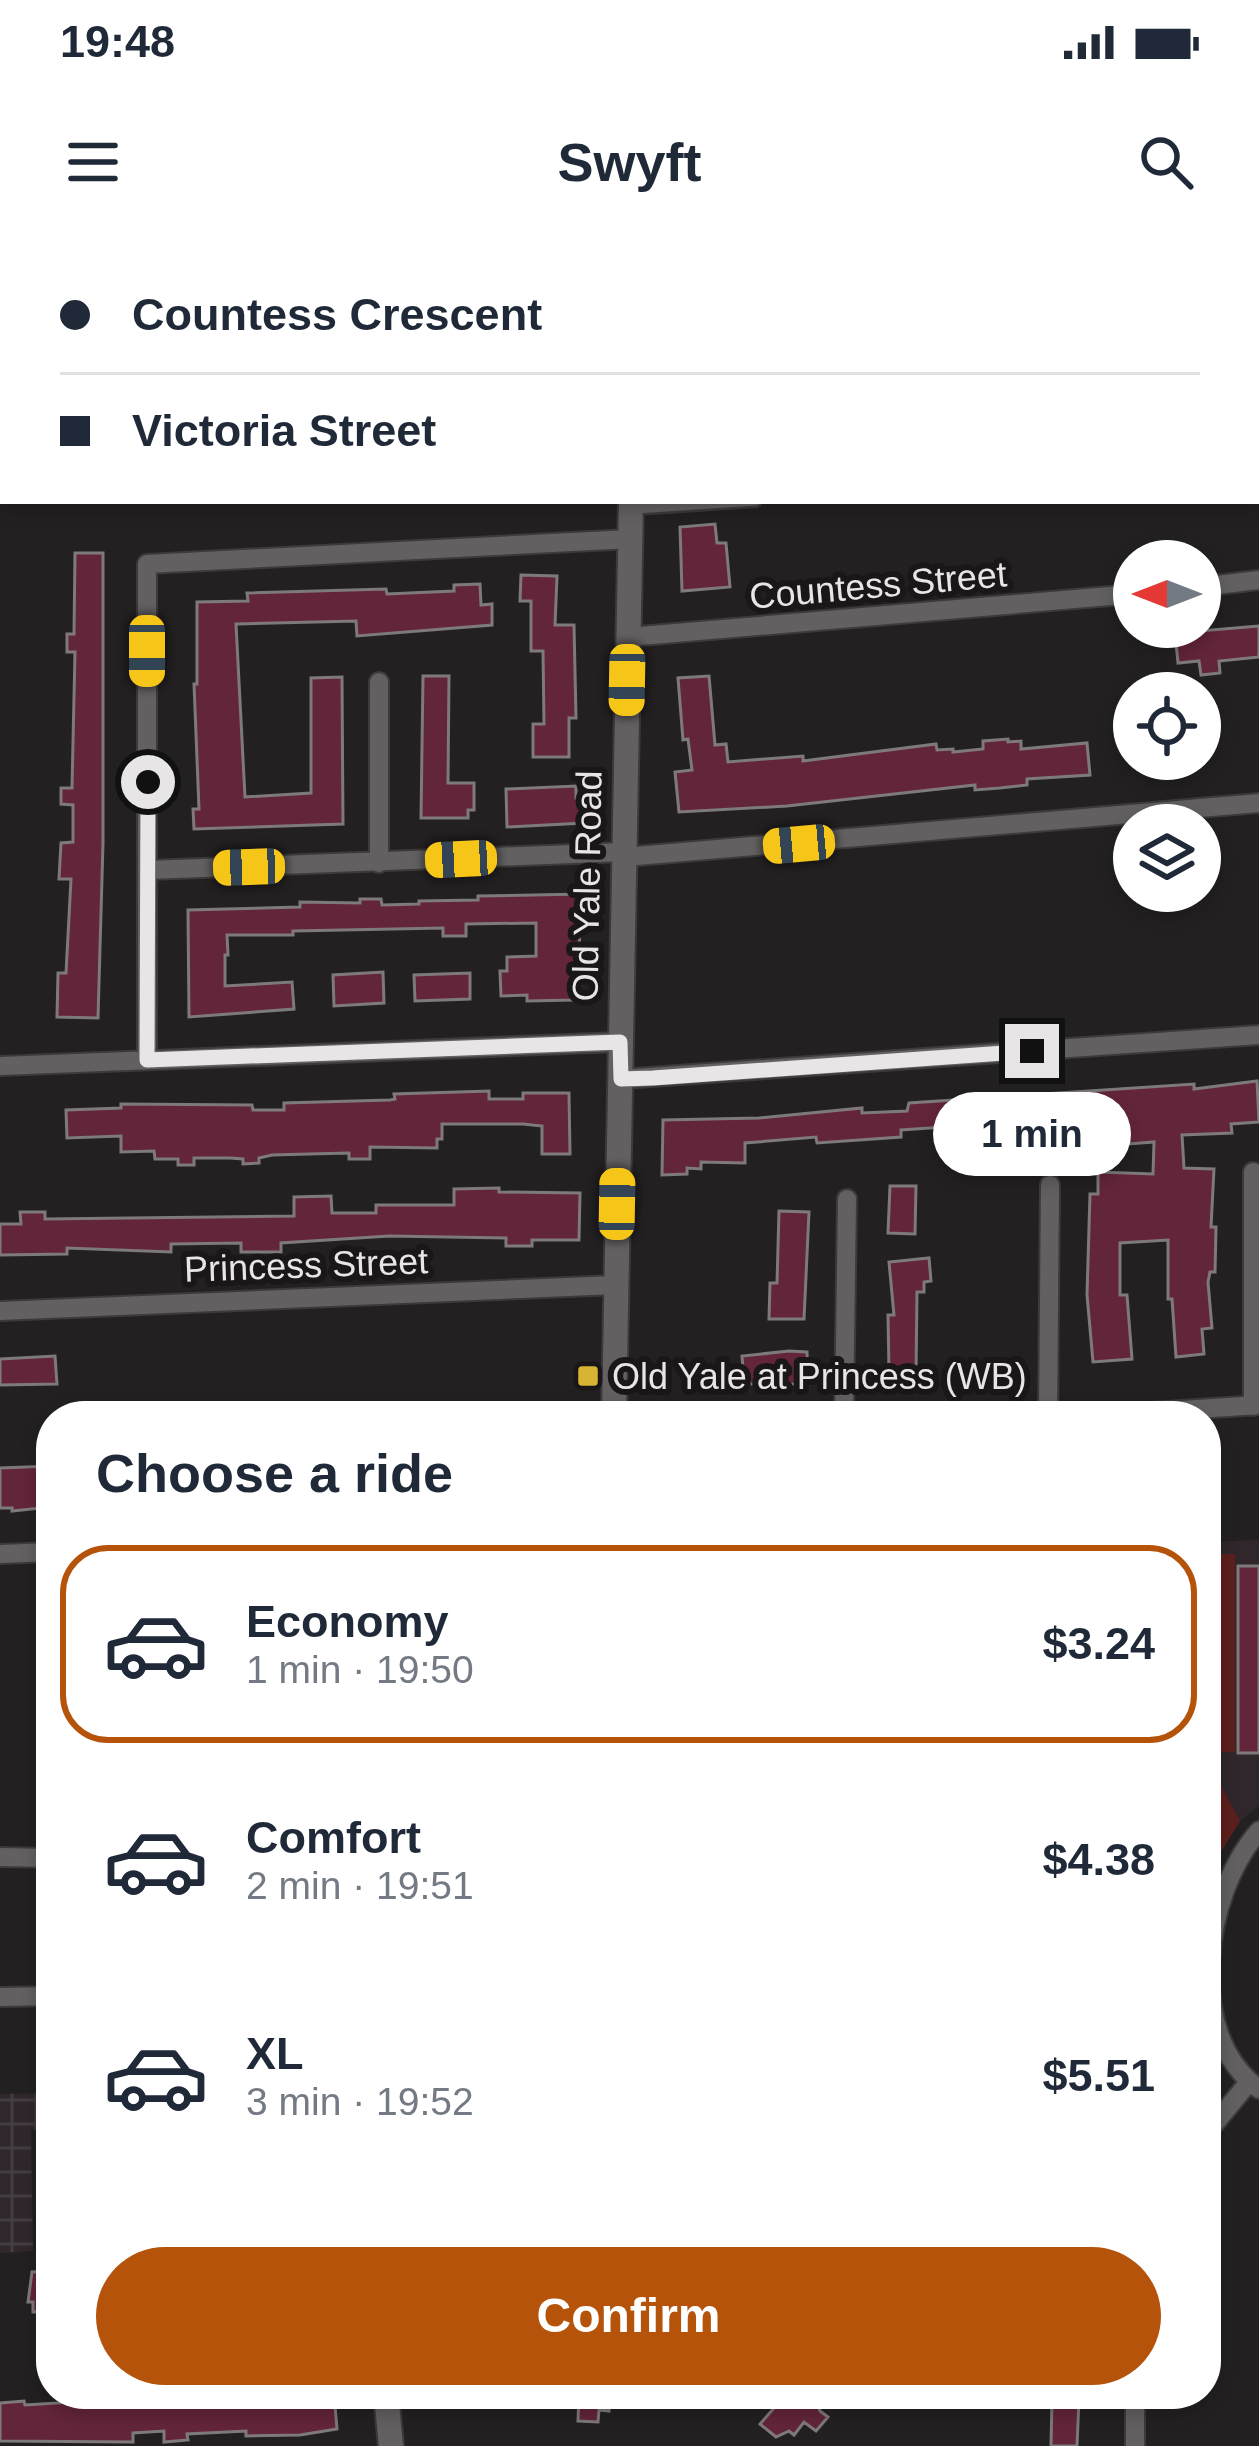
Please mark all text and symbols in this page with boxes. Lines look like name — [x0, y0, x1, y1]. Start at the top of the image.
text: 19:48 — [60, 16, 175, 67]
icon: menu — [60, 129, 126, 195]
icon: search — [1133, 129, 1199, 195]
text: Swyft — [557, 132, 702, 192]
text: Countess Crescent — [132, 289, 542, 340]
text: Victoria Street — [132, 405, 436, 456]
north arrow — [1113, 540, 1221, 648]
map controls — [1113, 540, 1221, 912]
street label: Countess Street — [748, 553, 1008, 617]
car — [129, 615, 165, 687]
car — [608, 644, 646, 716]
button: locate — [1113, 672, 1221, 780]
route start — [121, 755, 175, 809]
street label: Old Yale Road — [564, 770, 610, 1002]
button: layers — [1113, 804, 1221, 912]
car — [762, 823, 836, 865]
car — [424, 839, 498, 879]
car — [212, 848, 286, 886]
route end — [1005, 1024, 1059, 1078]
callout: 1 min — [933, 1093, 1131, 1177]
text: 1 min — [981, 1112, 1083, 1155]
car — [598, 1168, 636, 1240]
street label: Princess Street — [183, 1240, 429, 1290]
place label: Old Yale at Princess (WB) — [612, 1356, 1027, 1397]
marker: Old Yale at Princess (WB) — [575, 1363, 601, 1389]
text: Choose a ride — [96, 1443, 453, 1503]
icon: car — [102, 1590, 210, 1698]
text: Economy — [246, 1596, 449, 1647]
text: $3.24 — [1042, 1618, 1155, 1669]
text: 1 min · 19:50 — [246, 1648, 474, 1691]
icon: car — [102, 1806, 210, 1914]
text: Comfort — [246, 1812, 421, 1863]
text: $4.38 — [1042, 1834, 1155, 1885]
text: 2 min · 19:51 — [246, 1864, 474, 1907]
icon: car — [102, 2022, 210, 2130]
text: XL — [246, 2028, 304, 2079]
text: $5.51 — [1042, 2050, 1155, 2101]
text: 3 min · 19:52 — [246, 2080, 474, 2123]
button: Confirm — [96, 2247, 1161, 2385]

